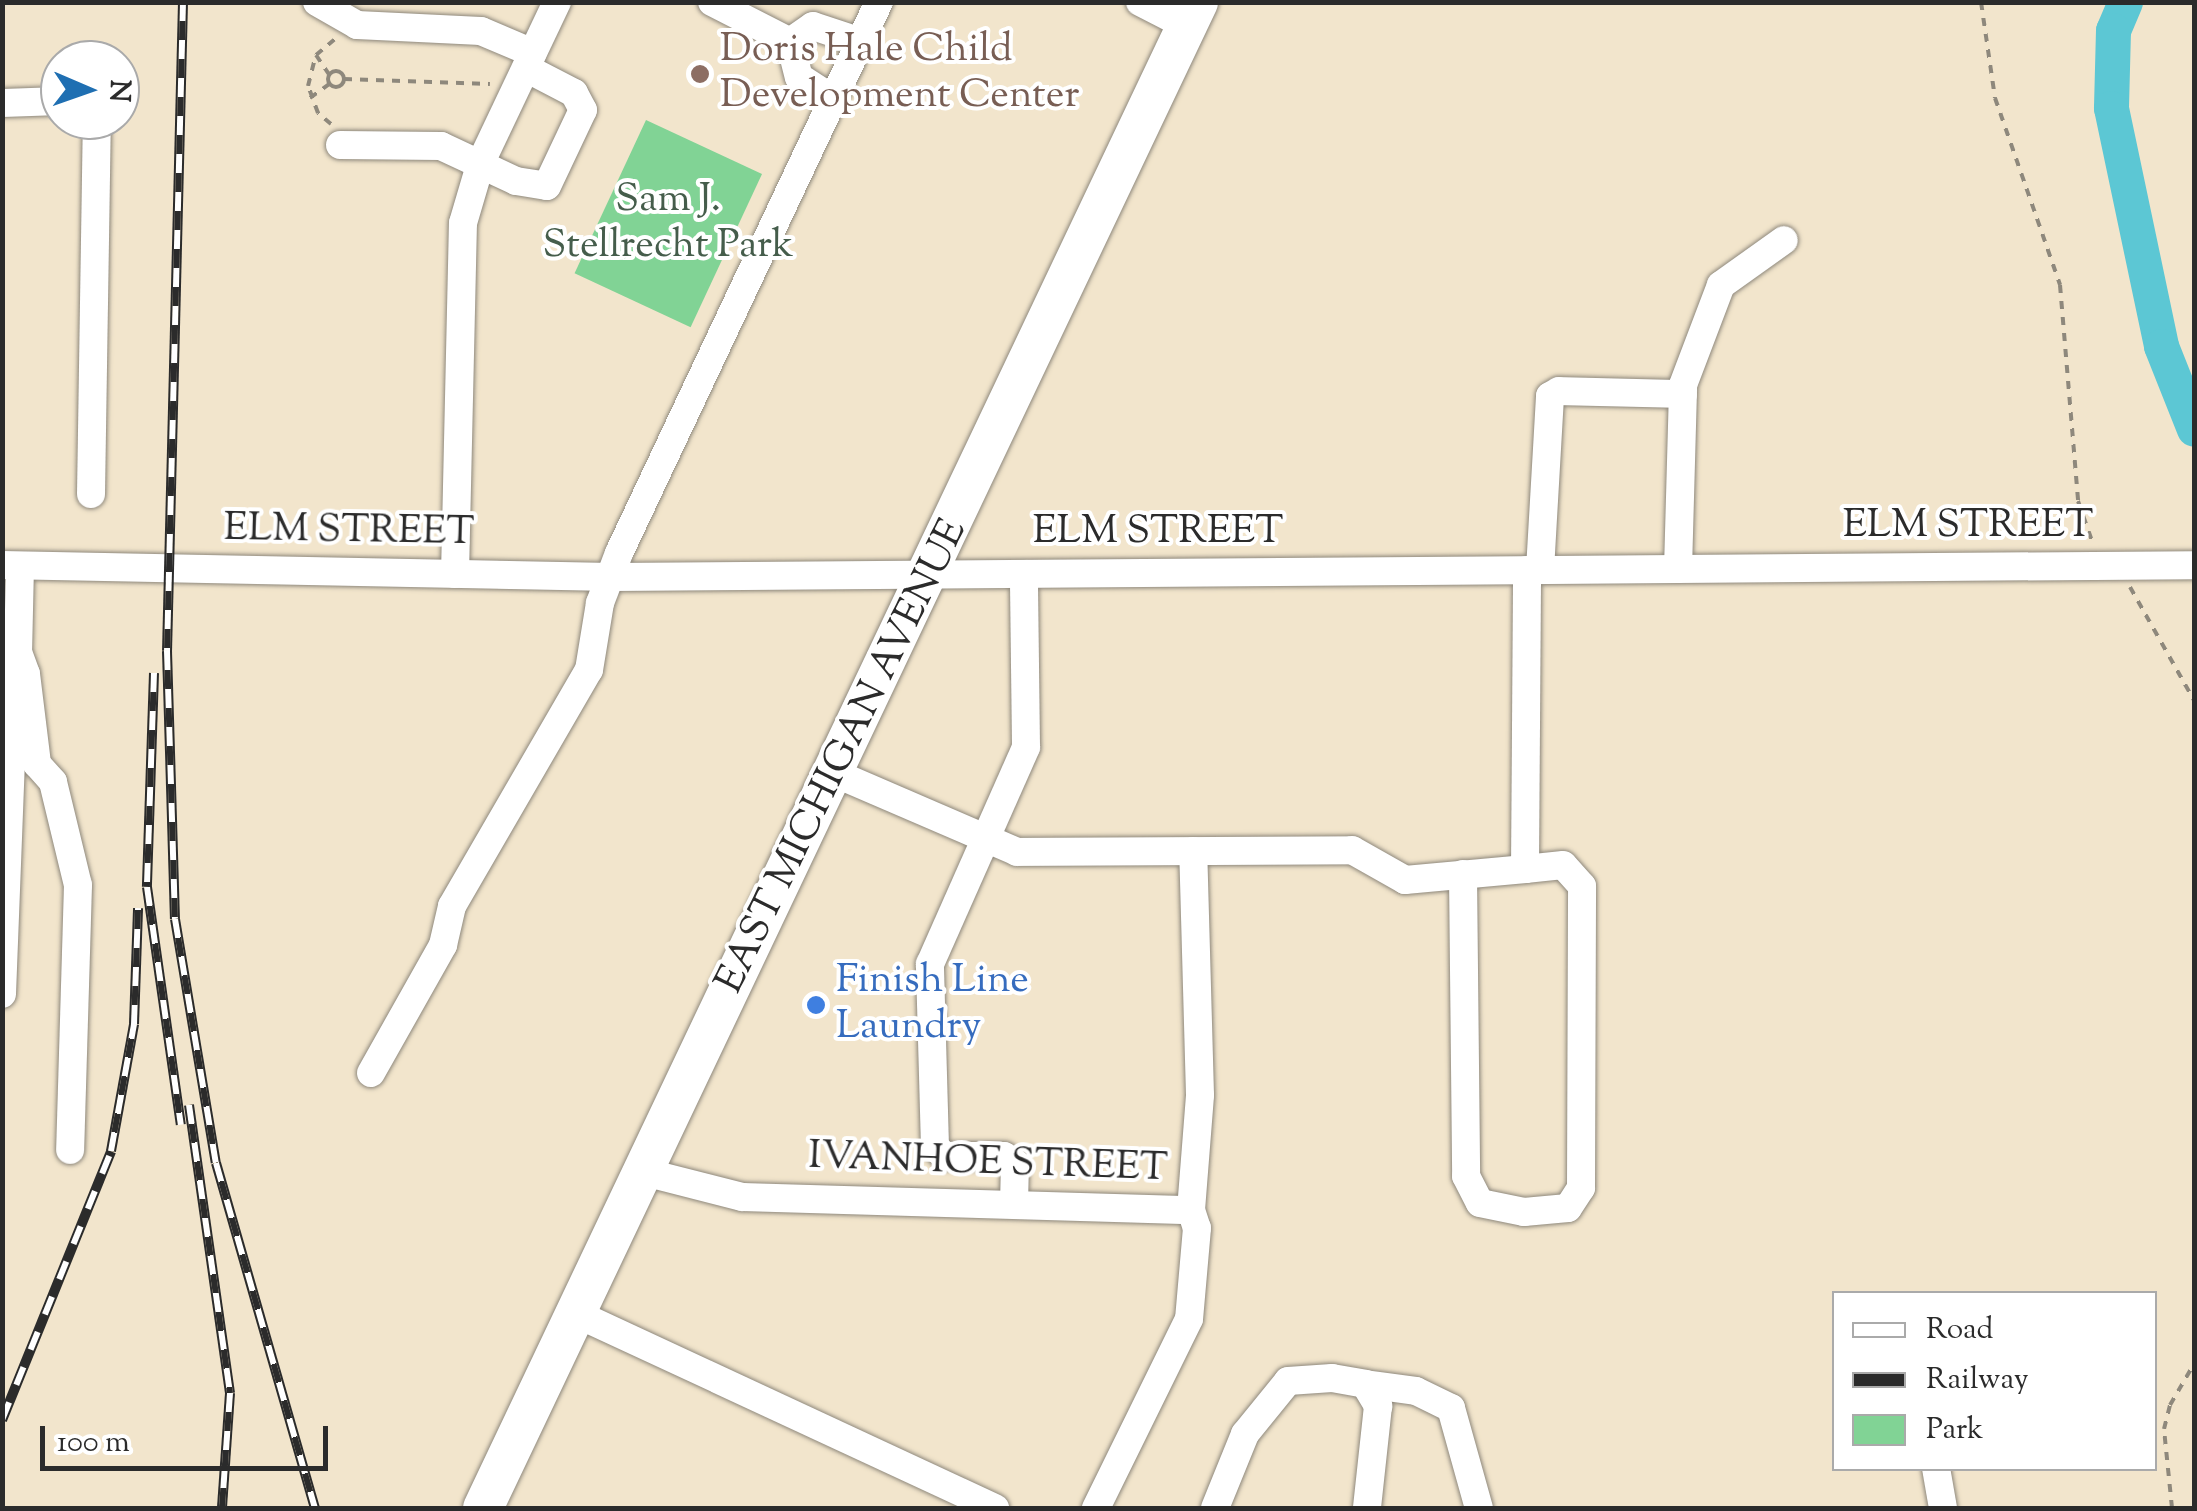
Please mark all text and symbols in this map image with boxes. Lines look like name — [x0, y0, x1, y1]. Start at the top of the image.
place label: Doris Hale Child Development Center — [720, 27, 1079, 121]
north arrow — [40, 40, 140, 140]
marker: Doris Hale Child Development Center — [689, 63, 711, 85]
text: N — [98, 79, 138, 103]
park label: Sam J. Stellrecht Park — [542, 177, 794, 271]
street label: ELM STREET — [1843, 503, 2093, 551]
street label: ELM STREET — [223, 506, 475, 558]
street label: ELM STREET — [1033, 509, 1283, 557]
street label: EAST MICHIGAN AVENUE — [707, 512, 979, 1002]
place label: Finish Line Laundry — [836, 958, 1029, 1052]
marker: Finish Line Laundry — [805, 994, 827, 1016]
street label: IVANHOE STREET — [807, 1134, 1169, 1194]
legend — [1832, 1291, 2157, 1471]
text: Road — [1926, 1309, 1993, 1352]
text: Railway — [1926, 1359, 2029, 1402]
scale bar — [45, 1406, 332, 1468]
text: Park — [1926, 1409, 1983, 1452]
text: 100 m — [57, 1422, 130, 1465]

